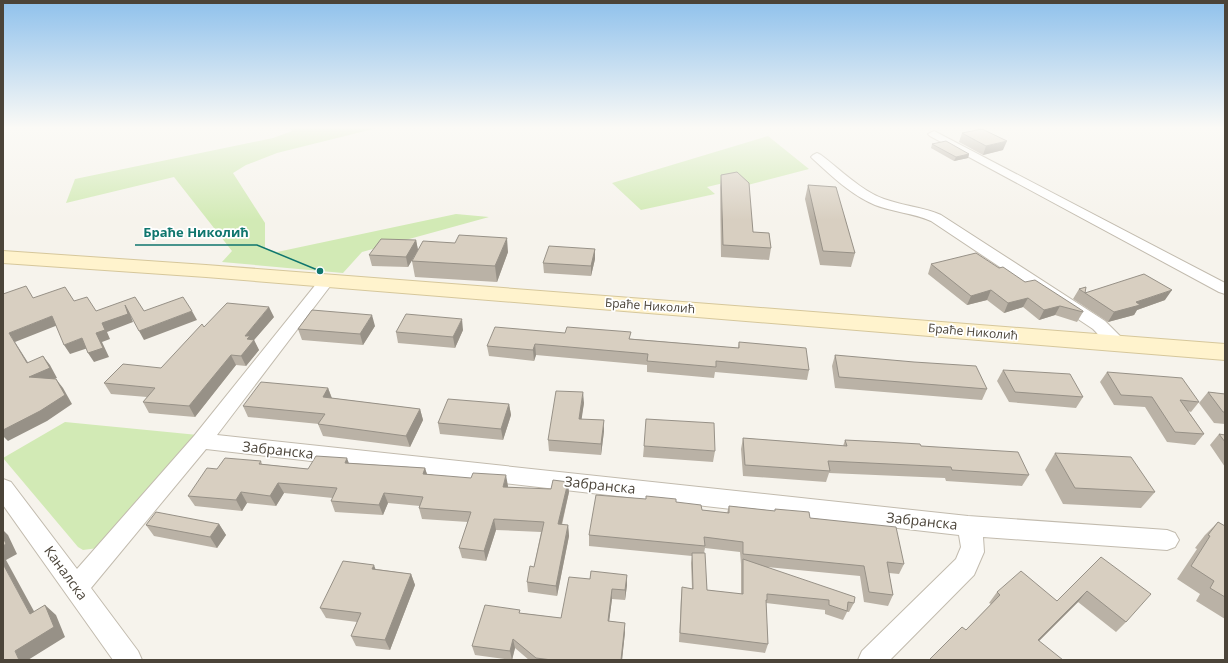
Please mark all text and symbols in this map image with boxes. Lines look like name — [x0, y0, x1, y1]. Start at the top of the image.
callout: Браће Николић — [135, 220, 257, 245]
text: Браће Николић — [143, 223, 249, 241]
street label: Браће Николић — [604, 294, 696, 317]
street label: Браће Николић — [927, 319, 1019, 344]
street label: Забранска — [242, 436, 314, 463]
street label: Забранска — [564, 471, 636, 498]
street label: Забранска — [886, 507, 958, 534]
street label: Каналска — [40, 542, 93, 604]

